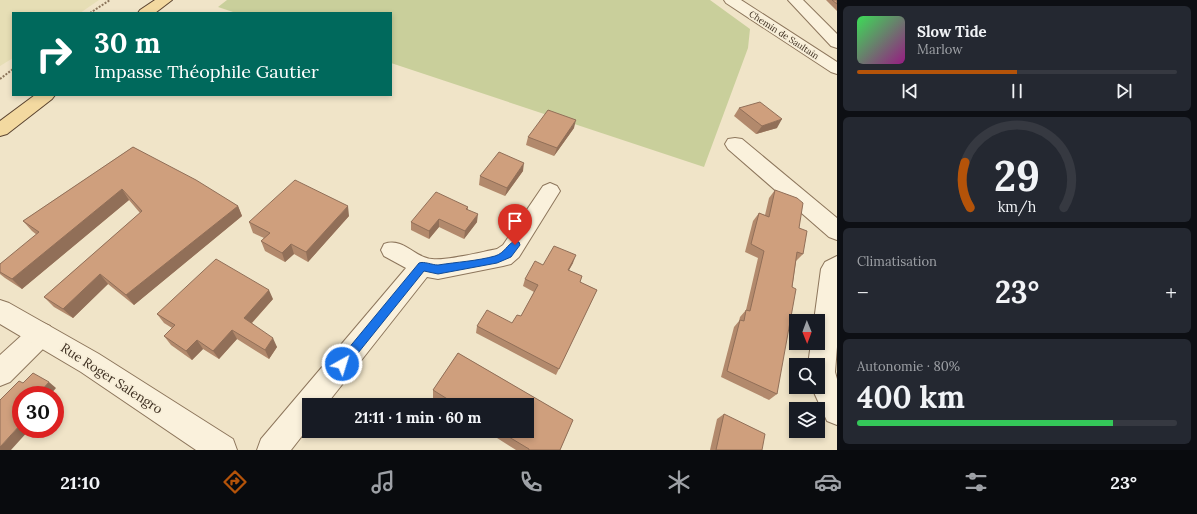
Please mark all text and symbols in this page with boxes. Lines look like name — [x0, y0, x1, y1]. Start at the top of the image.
street label: Chemin de Saultain — [747, 8, 822, 62]
text: Slow Tide — [917, 22, 987, 41]
text: 30 m — [94, 25, 161, 61]
icon: right — [28, 28, 80, 80]
text: Marlow — [917, 41, 963, 58]
text: Impasse Théophile Gautier — [94, 60, 319, 83]
icon: previous — [899, 80, 921, 102]
icon: pause — [1006, 80, 1028, 102]
icon: next — [1113, 80, 1135, 102]
text: 29 — [994, 148, 1040, 201]
text: km/h — [998, 197, 1037, 216]
pin — [498, 204, 532, 245]
icon: arrive — [504, 210, 526, 232]
text: Climatisation — [857, 253, 937, 270]
text: 23° — [995, 273, 1039, 311]
text: − — [857, 278, 869, 306]
text: + — [1165, 278, 1177, 306]
north arrow — [789, 314, 825, 350]
map controls — [789, 314, 825, 438]
street label: Rue Roger Salengro — [58, 339, 166, 418]
position arrow — [321, 343, 363, 385]
button: search — [789, 358, 825, 394]
text: Autonomie · 80% — [857, 358, 960, 375]
text: 400 km — [857, 378, 965, 416]
speed limit sign: 30 — [12, 386, 64, 438]
button: layers — [789, 402, 825, 438]
text: 21:11 · 1 min · 60 m — [355, 408, 481, 427]
icon: directions — [221, 468, 249, 496]
icon: music — [369, 468, 397, 496]
icon: phone — [517, 468, 545, 496]
icon: climate — [665, 468, 693, 496]
icon: car — [814, 468, 842, 496]
icon: filters — [962, 468, 990, 496]
text: 21:10 — [60, 471, 100, 494]
text: 23° — [1110, 471, 1137, 494]

